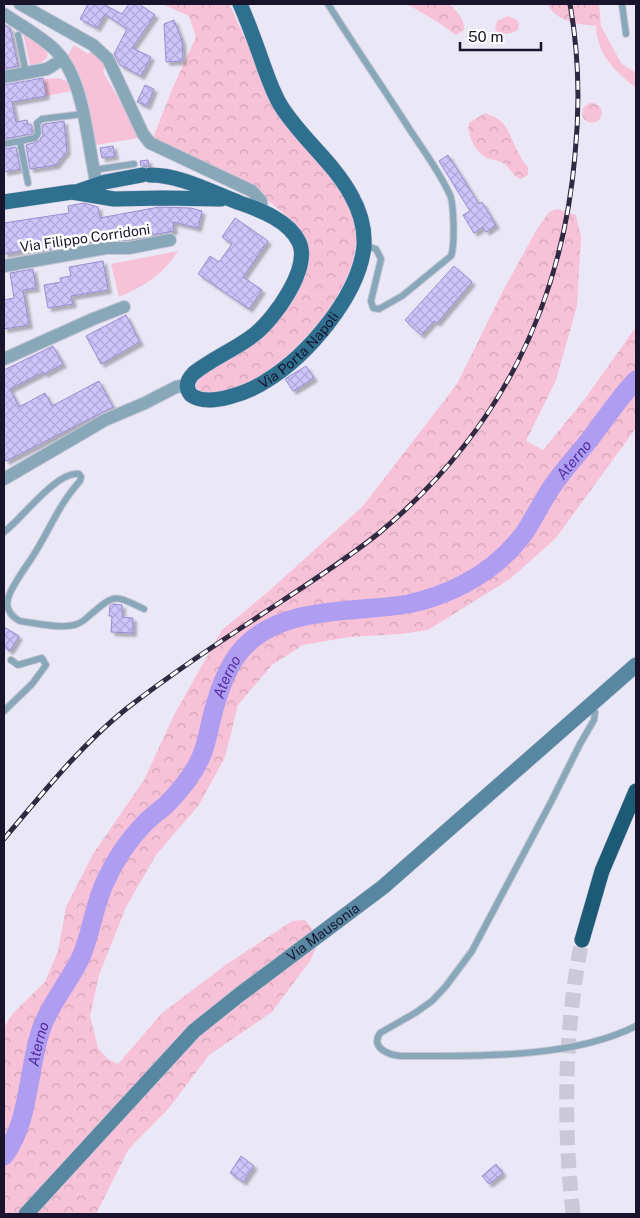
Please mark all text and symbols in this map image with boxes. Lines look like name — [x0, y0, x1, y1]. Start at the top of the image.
scale bar — [460, 20, 541, 52]
text: 50 m — [468, 28, 503, 45]
street label: Via Filippo Corridoni — [19, 221, 151, 255]
street label: Via Porta Napoli — [256, 309, 342, 392]
water label: Aterno — [552, 436, 594, 482]
water label: Aterno — [209, 652, 243, 700]
street label: Via Mausonia — [284, 900, 362, 964]
water label: Aterno — [24, 1019, 52, 1067]

